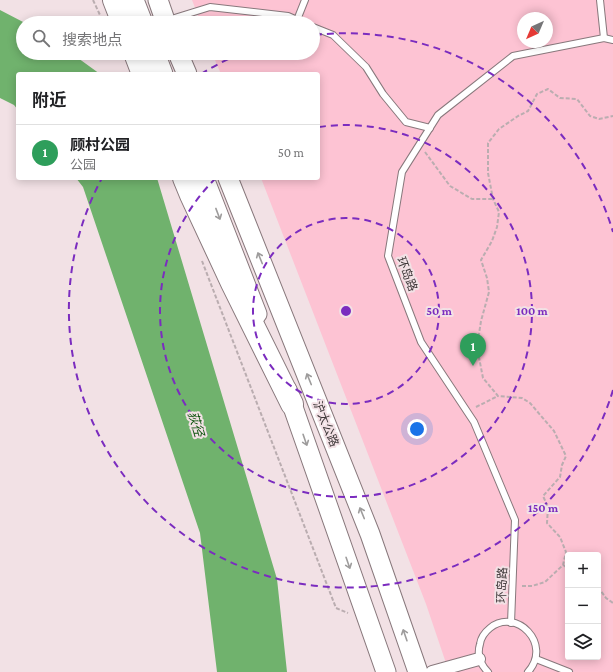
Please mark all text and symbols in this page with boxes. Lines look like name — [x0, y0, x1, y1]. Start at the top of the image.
north arrow — [517, 12, 553, 48]
search box — [16, 16, 320, 60]
icon: search — [30, 27, 52, 49]
text: 搜索地点 — [62, 32, 122, 48]
text: 附近 — [32, 91, 66, 110]
text: 顾村公园 — [70, 137, 130, 153]
text: 1 — [43, 145, 47, 160]
text: 50 m — [278, 145, 304, 160]
text: 公园 — [70, 157, 96, 172]
one-way arrow — [215, 208, 223, 220]
one-way arrow — [256, 253, 264, 265]
street label: 环岛路 — [394, 255, 420, 293]
centre of rings — [339, 304, 353, 318]
text: 50 m — [426, 304, 453, 318]
text: 100 m — [516, 304, 549, 318]
pin: 1 — [460, 333, 486, 366]
one-way arrow — [304, 373, 312, 385]
street label: 沪太公路 — [311, 399, 341, 449]
water label: 荻径 — [185, 409, 207, 440]
your location — [407, 419, 427, 439]
one-way arrow — [302, 434, 310, 446]
text: 150 m — [528, 501, 559, 515]
one-way arrow — [357, 507, 365, 519]
map controls — [565, 552, 601, 660]
button: + — [565, 552, 601, 588]
one-way arrow — [345, 556, 352, 569]
street label: 环岛路 — [494, 567, 510, 603]
button: − — [565, 588, 601, 624]
button: layers — [565, 624, 601, 660]
one-way arrow — [401, 630, 409, 642]

